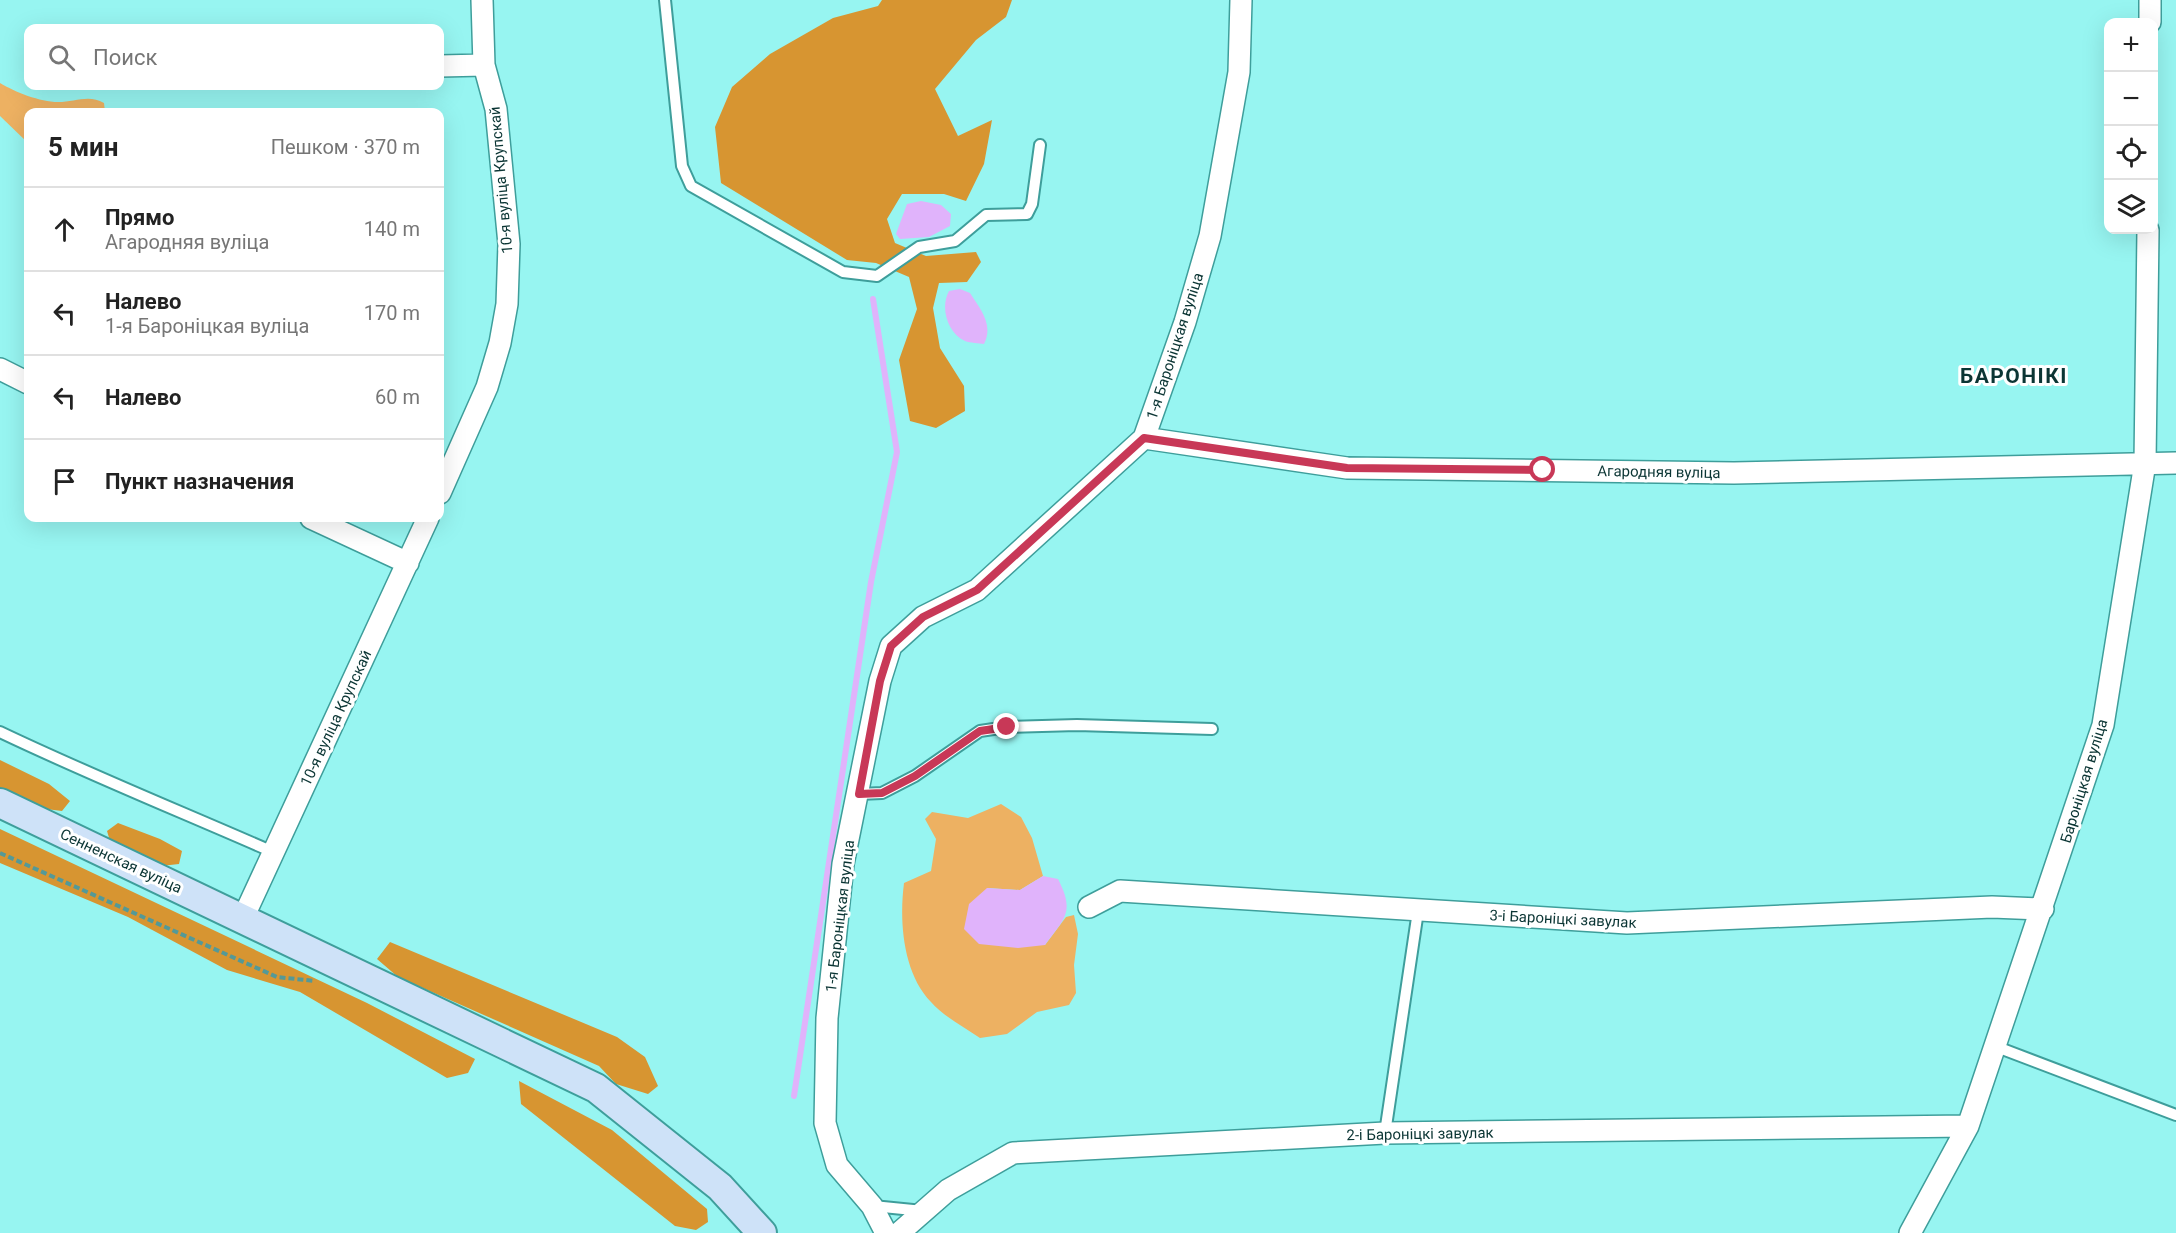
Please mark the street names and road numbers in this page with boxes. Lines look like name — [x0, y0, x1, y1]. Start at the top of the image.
street label: 10-я вуліца Крупскай — [486, 106, 516, 254]
street label: 1-я Бароніцкая вуліца — [1143, 270, 1207, 422]
street label: Агародняя вуліца — [1597, 462, 1721, 482]
street label: 10-я вуліца Крупскай — [297, 647, 375, 789]
street label: Бароніцкая вуліца — [2057, 717, 2111, 845]
street label: Сенненская вуліца — [57, 825, 185, 897]
street label: 1-я Бароніцкая вуліца — [822, 839, 858, 993]
street label: 3-і Бароніцкі завулак — [1489, 906, 1637, 932]
street label: 2-і Бароніцкі завулак — [1346, 1124, 1494, 1144]

